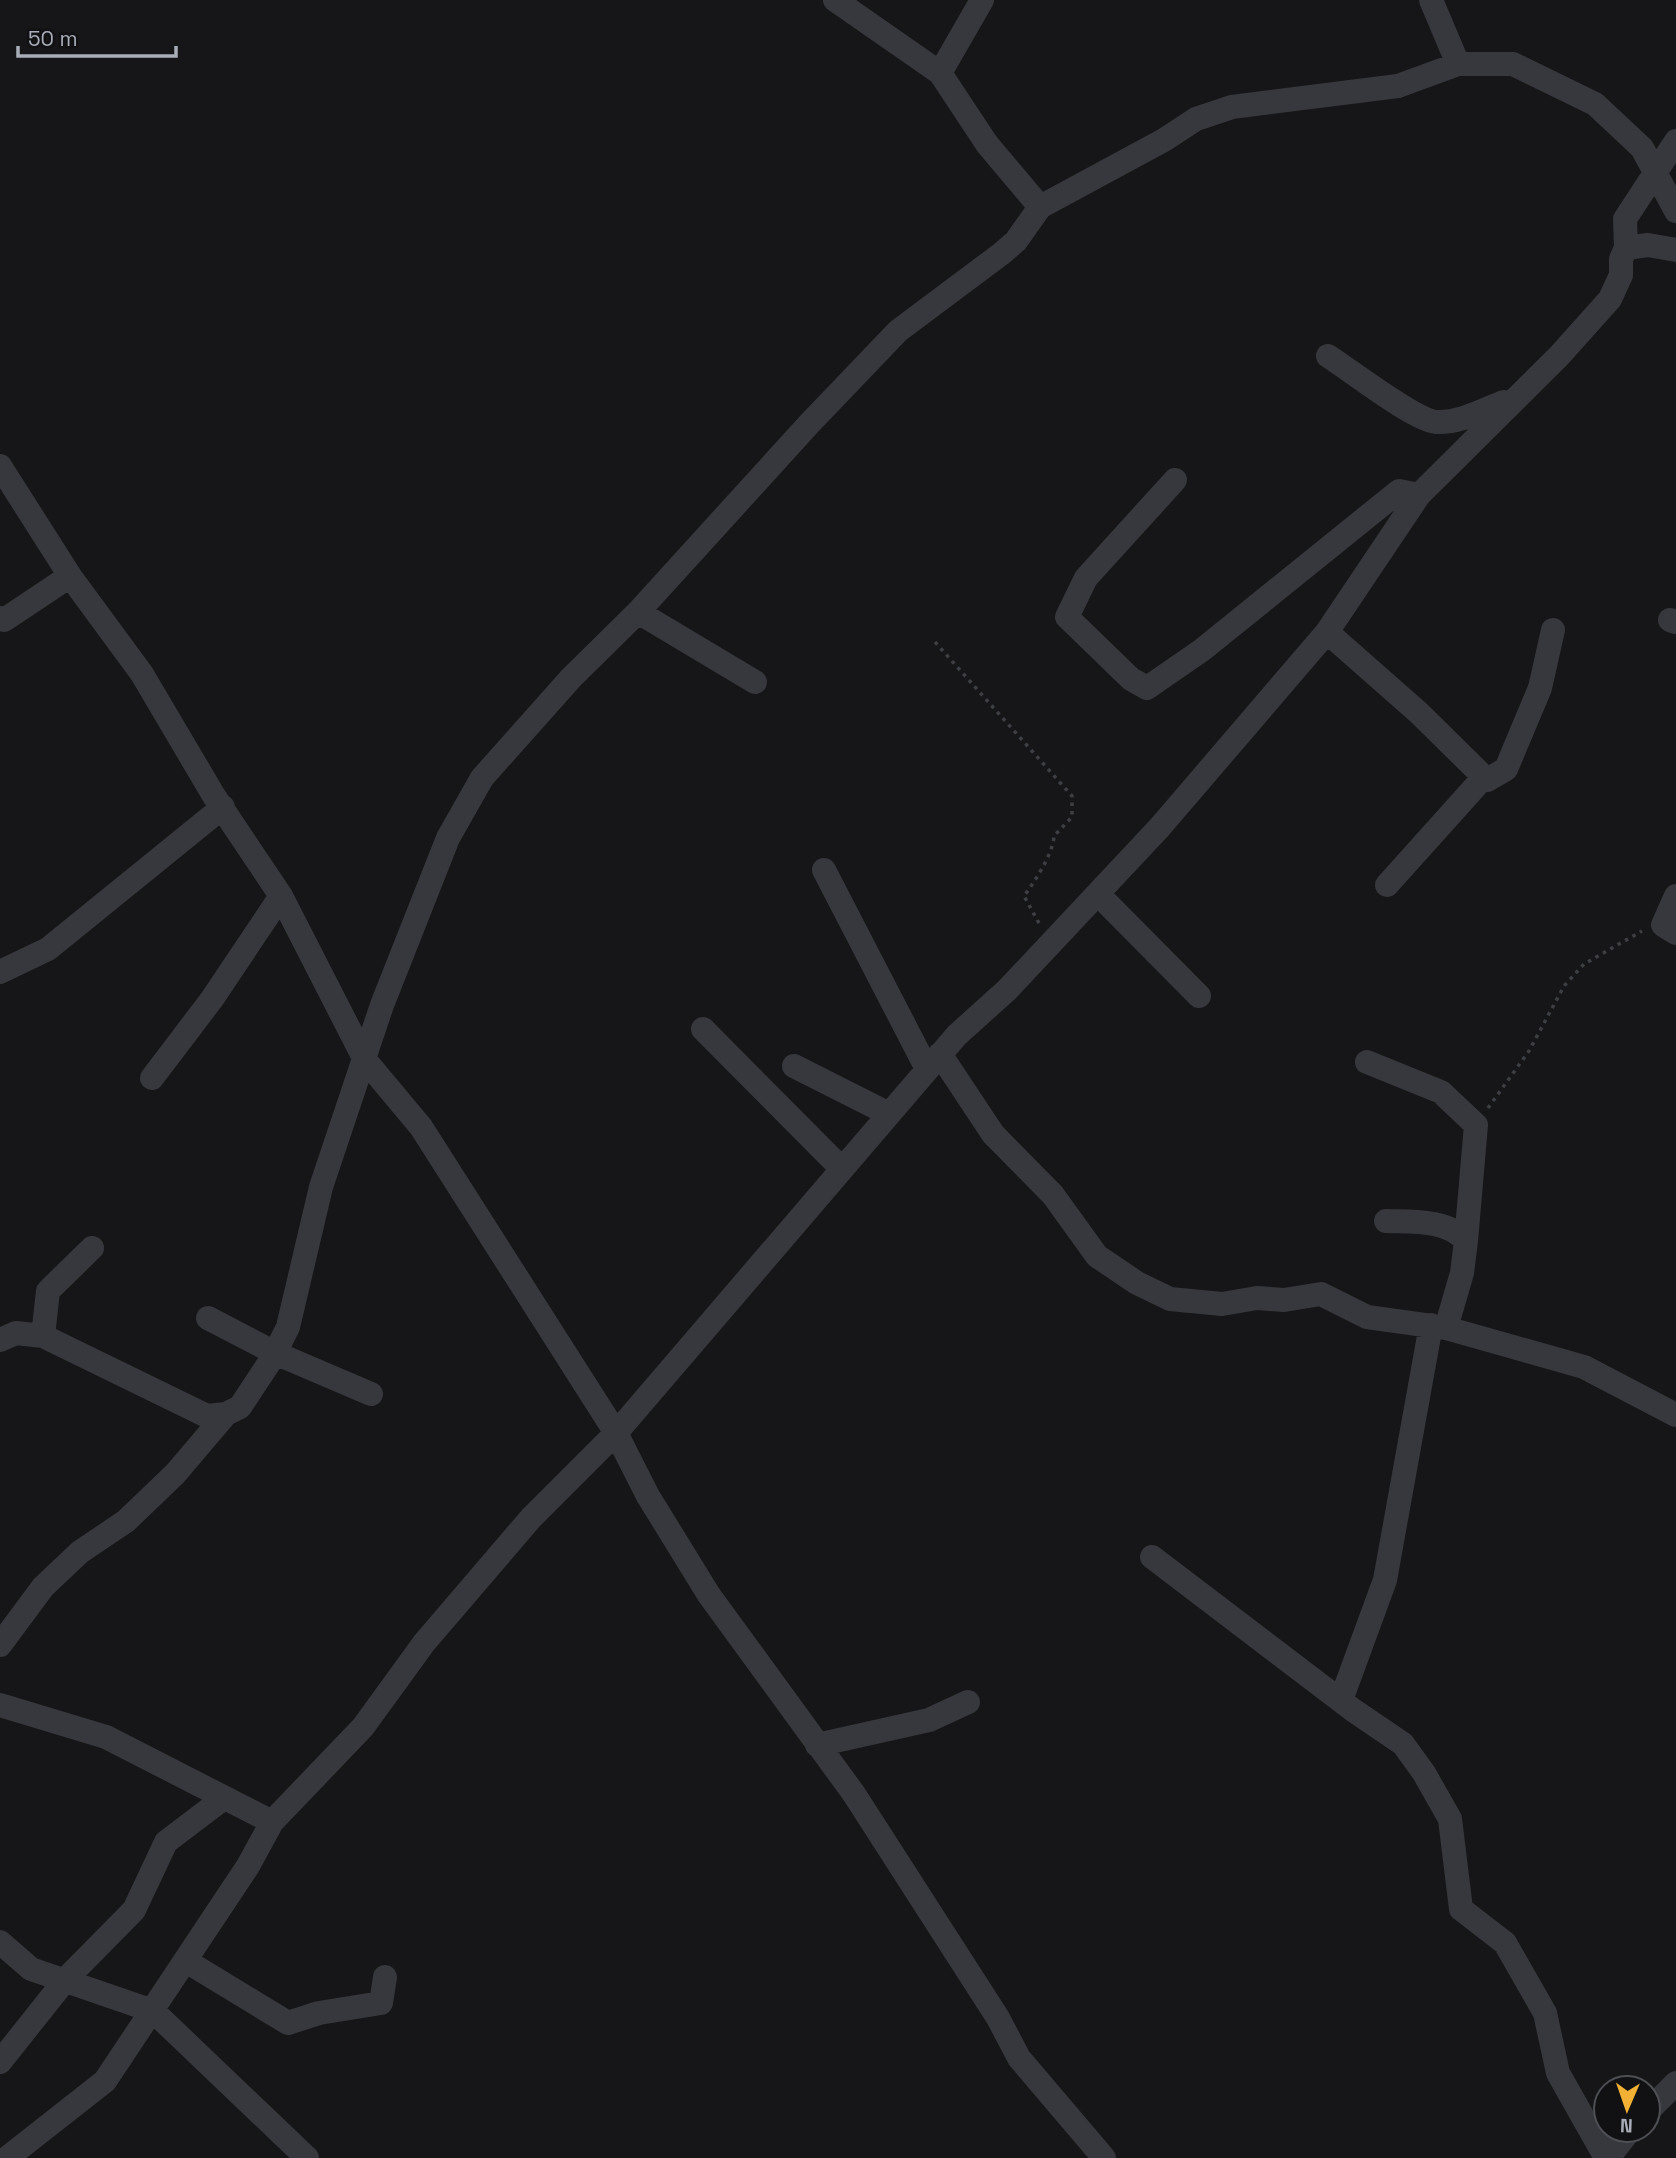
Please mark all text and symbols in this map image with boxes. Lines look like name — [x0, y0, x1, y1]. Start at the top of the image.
scale bar — [18, 14, 175, 58]
text: 50 m — [28, 25, 78, 52]
north arrow — [1592, 2074, 1662, 2144]
text: N — [1620, 2113, 1633, 2138]

